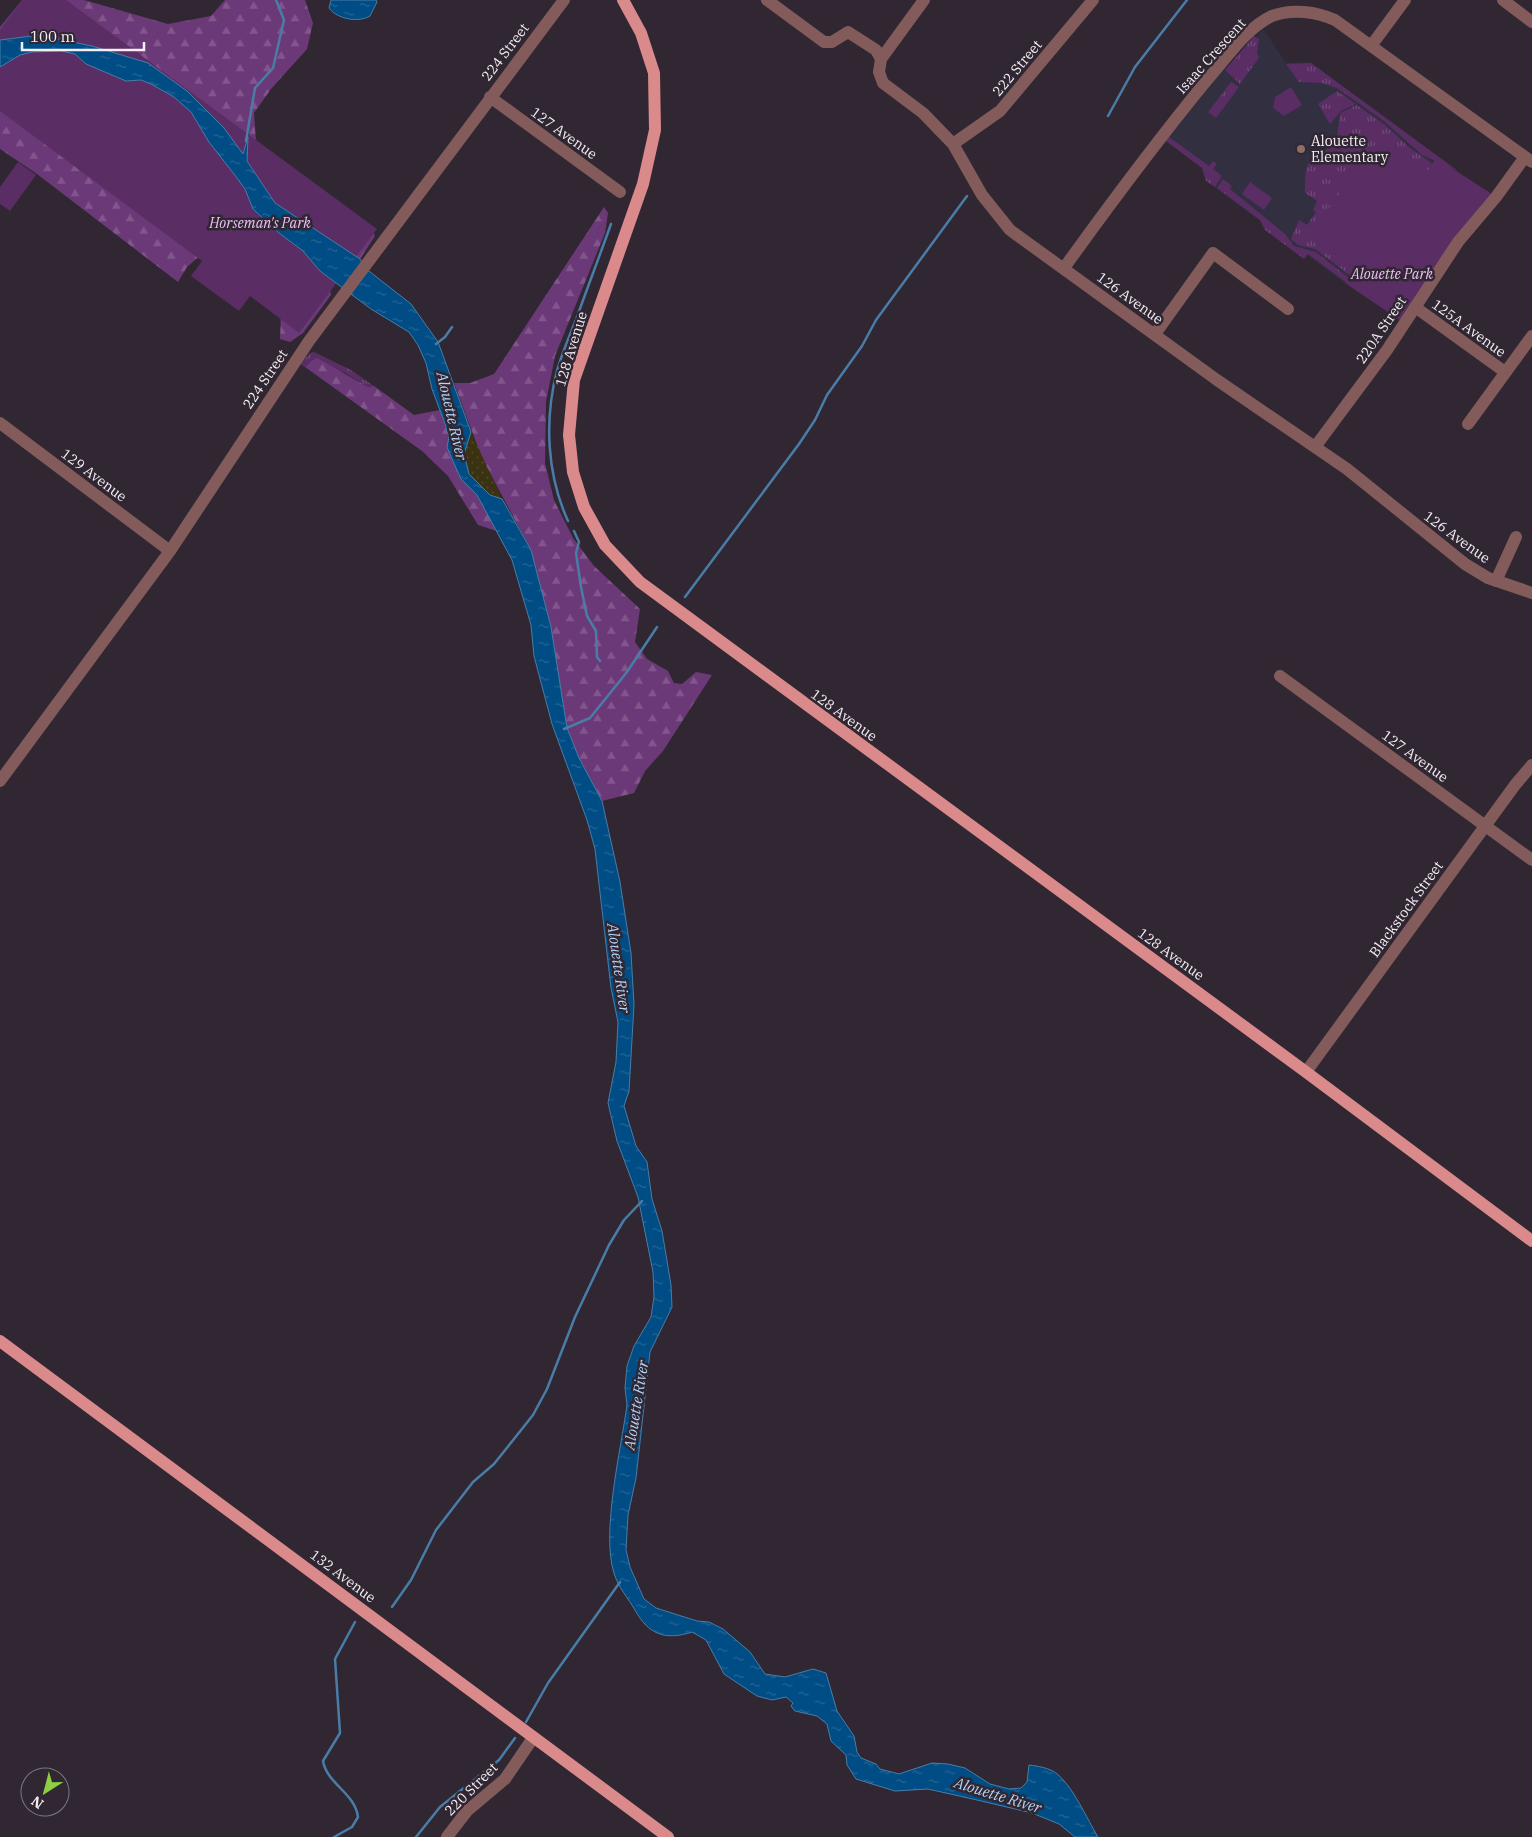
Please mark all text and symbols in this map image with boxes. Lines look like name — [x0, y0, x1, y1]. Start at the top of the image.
street label: Isaac Crescent — [1172, 15, 1250, 97]
street label: 224 Street — [477, 19, 533, 84]
scale bar — [22, 20, 145, 52]
text: 100 m — [30, 27, 75, 46]
street label: 222 Street — [988, 36, 1046, 100]
street label: 127 Avenue — [527, 103, 601, 163]
place label: Alouette Elementary — [1311, 132, 1389, 166]
marker: Alouette Elementary — [1295, 143, 1307, 155]
park label: Horseman's Park — [208, 214, 311, 232]
park label: Alouette Park — [1350, 265, 1434, 283]
street label: 126 Avenue — [1093, 268, 1167, 328]
street label: 220A Street — [1352, 293, 1410, 367]
street label: 125A Avenue — [1428, 295, 1510, 361]
street label: 128 Avenue — [551, 309, 591, 389]
street label: 224 Street — [239, 346, 291, 412]
water label: Alouette River — [432, 369, 472, 463]
street label: 129 Avenue — [58, 444, 130, 506]
street label: 126 Avenue — [1420, 507, 1494, 567]
street label: 128 Avenue — [807, 685, 881, 745]
street label: 127 Avenue — [1378, 726, 1452, 786]
street label: Blackstock Street — [1365, 857, 1447, 961]
water label: Alouette River — [603, 921, 635, 1014]
street label: 128 Avenue — [1134, 924, 1208, 984]
water label: Alouette River — [619, 1358, 653, 1452]
street label: 132 Avenue — [307, 1545, 379, 1607]
street label: 220 Street — [441, 1759, 501, 1819]
north arrow — [20, 1767, 70, 1817]
water label: Alouette River — [951, 1772, 1044, 1817]
text: N — [28, 1792, 47, 1813]

